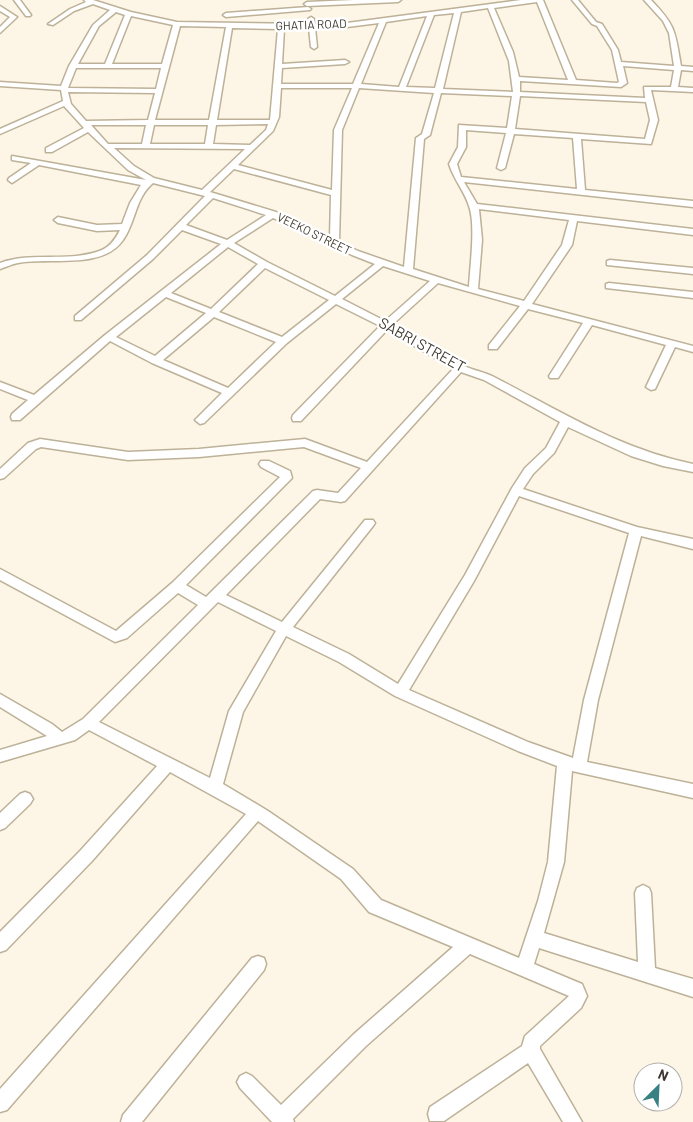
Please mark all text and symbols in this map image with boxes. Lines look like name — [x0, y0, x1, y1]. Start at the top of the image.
street label: GHATIA ROAD — [275, 16, 347, 32]
street label: VEEKO STREET — [275, 209, 354, 257]
street label: SABRI STREET — [376, 313, 469, 375]
north arrow — [633, 1062, 683, 1112]
text: N — [656, 1065, 671, 1084]

